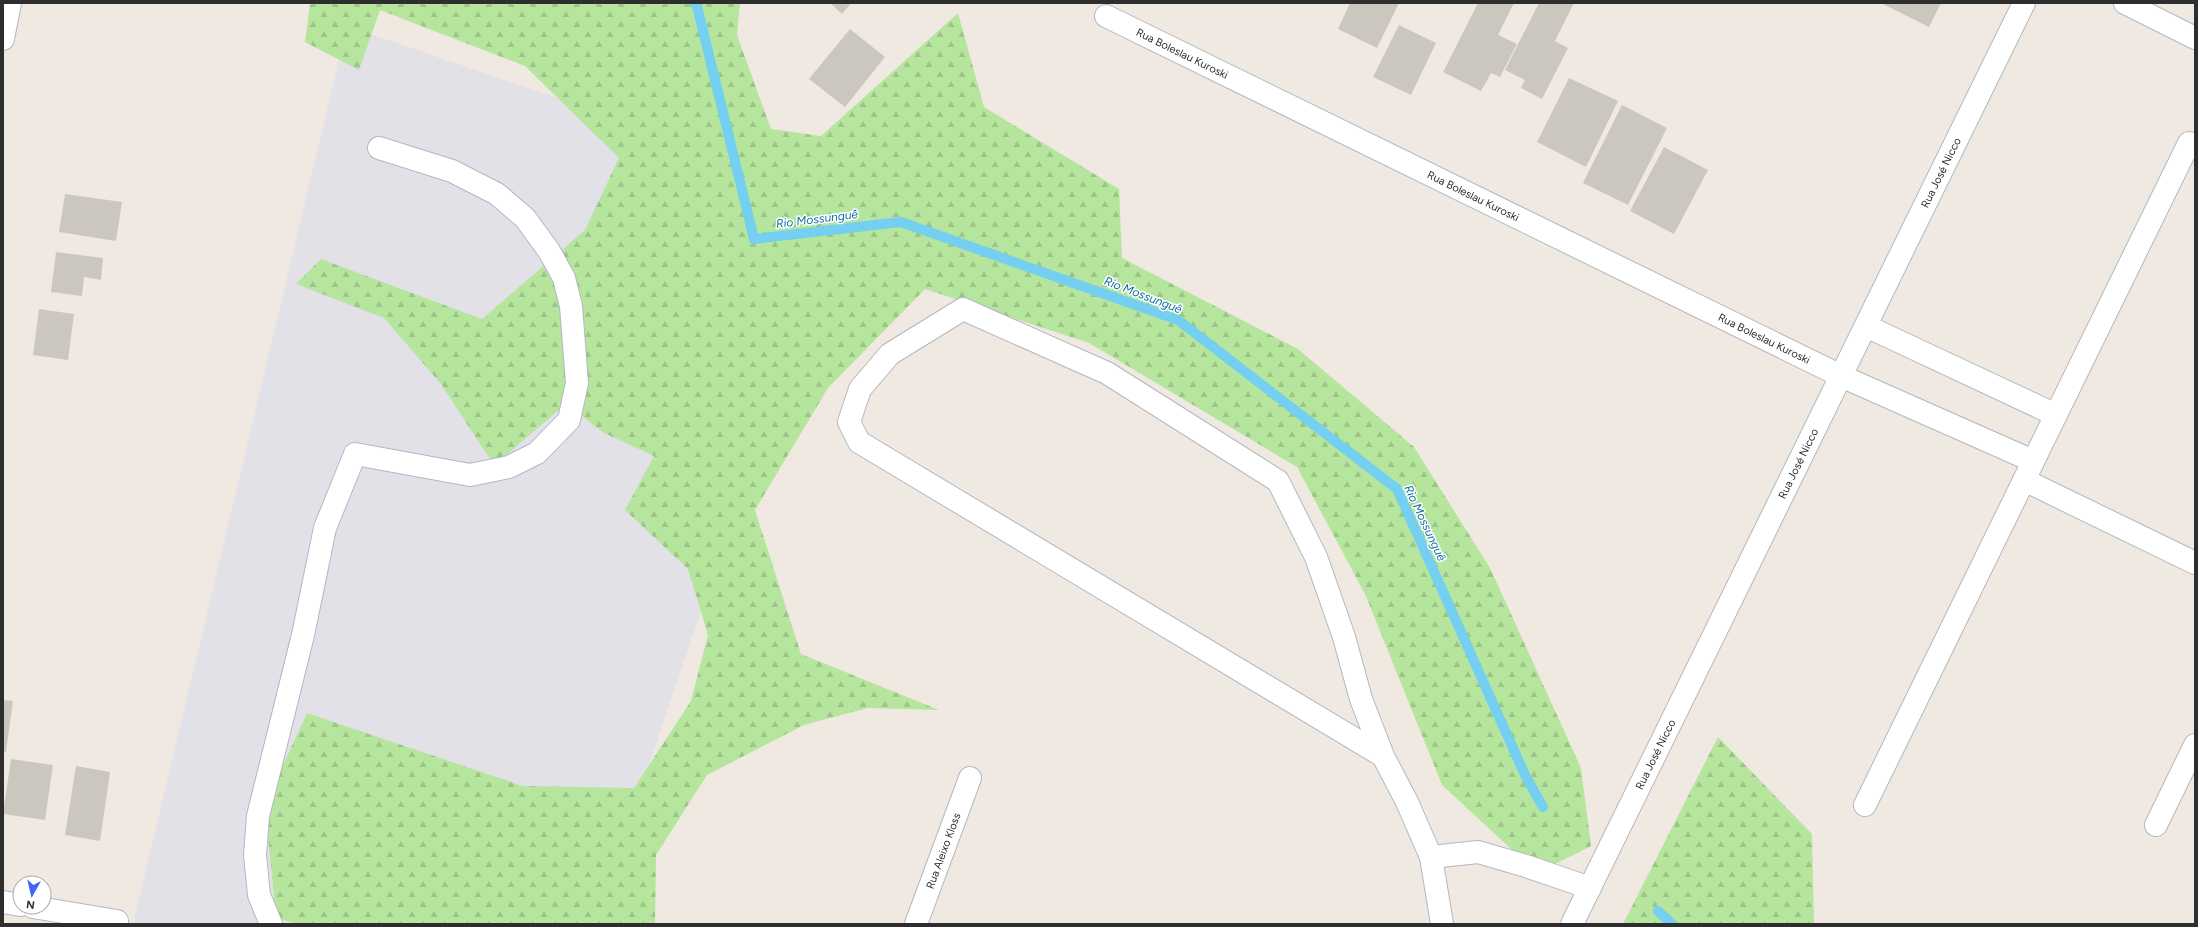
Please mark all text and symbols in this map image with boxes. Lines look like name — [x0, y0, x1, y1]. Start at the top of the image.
street label: Rua Boleslau Kuroski — [1134, 25, 1231, 81]
street label: Rua José Nicco — [1918, 135, 1963, 210]
street label: Rua Boleslau Kuroski — [1425, 168, 1522, 224]
water label: Rio Mossunguê — [775, 207, 859, 231]
water label: Rio Mossunguê — [1102, 274, 1184, 316]
street label: Rua Boleslau Kuroski — [1716, 310, 1812, 366]
street label: Rua José Nicco — [1775, 426, 1821, 501]
water label: Rio Mossunguê — [1401, 483, 1449, 564]
street label: Rua José Nicco — [1633, 717, 1678, 792]
street label: Rua Aleixo Kloss — [923, 811, 963, 891]
north arrow — [12, 875, 52, 915]
text: N — [26, 897, 36, 911]

